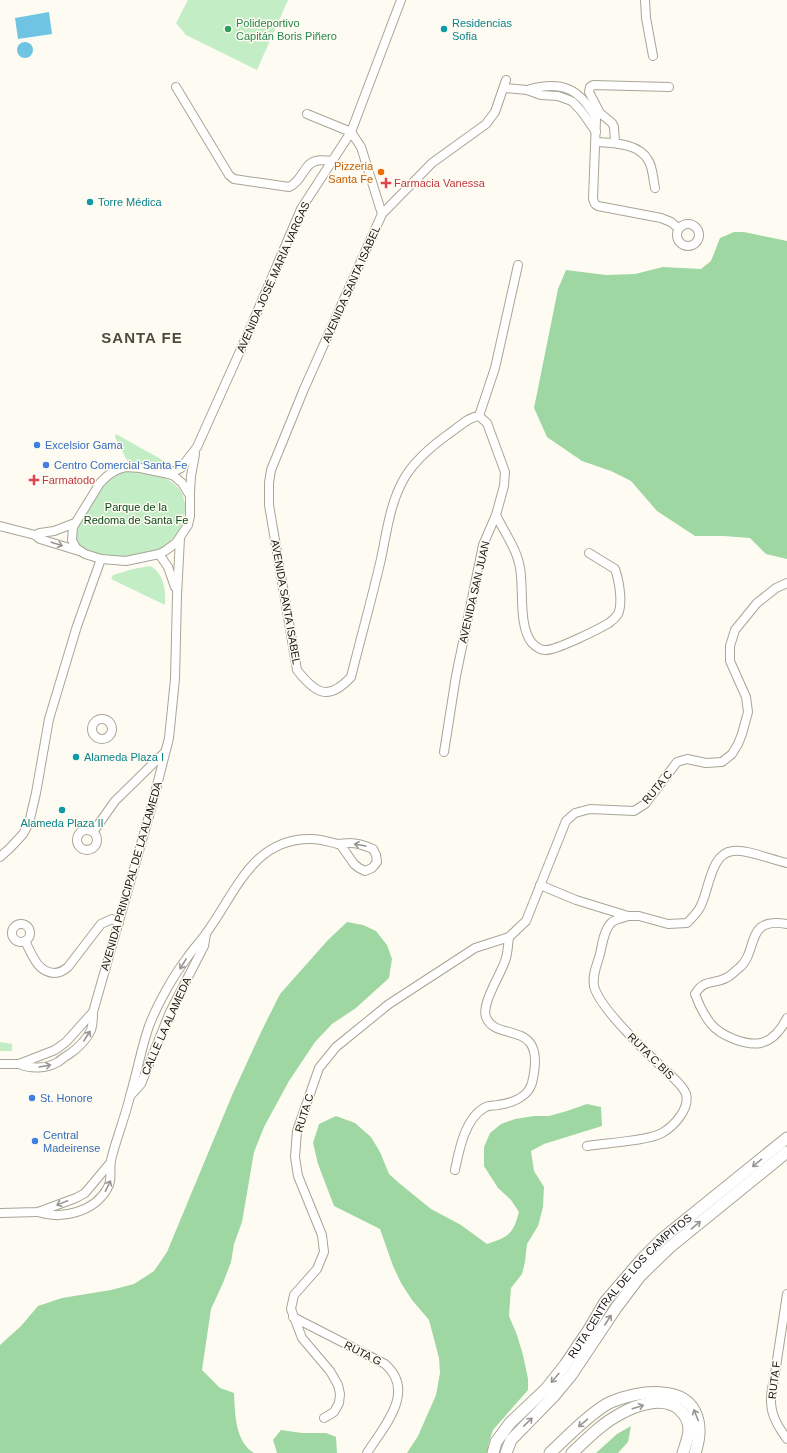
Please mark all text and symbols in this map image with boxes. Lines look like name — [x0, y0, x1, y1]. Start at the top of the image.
place label: Polideportivo Capitán Boris Piñero — [236, 17, 337, 42]
place label: Residencias Sofia — [452, 17, 512, 42]
marker: Polideportivo Capitán Boris Piñero — [223, 24, 233, 34]
marker: Residencias Sofia — [439, 24, 449, 34]
place label: Pizzeria Santa Fe — [328, 160, 374, 185]
marker: Pizzeria Santa Fe — [376, 167, 386, 177]
place label: Farmacia Vanessa — [394, 177, 486, 189]
marker: Farmacia Vanessa — [381, 178, 391, 188]
place label: Torre Médica — [98, 196, 162, 208]
marker: Torre Médica — [85, 197, 95, 207]
street label: AVENIDA JOSÉ MARÍA VARGAS — [234, 200, 312, 354]
street label: AVENIDA SANTA ISABEL — [320, 224, 382, 344]
district label: SANTA FE — [101, 329, 183, 346]
place label: Excelsior Gama — [45, 439, 124, 451]
marker: Excelsior Gama — [32, 440, 42, 450]
place label: Centro Comercial Santa Fe — [54, 459, 187, 471]
marker: Centro Comercial Santa Fe — [41, 460, 51, 470]
place label: Farmatodo — [42, 474, 95, 486]
marker: Farmatodo — [29, 475, 39, 485]
park label: Parque de la Redoma de Santa Fe — [84, 501, 188, 526]
street label: AVENIDA SANTA ISABEL — [269, 539, 303, 665]
street label: AVENIDA SAN JUAN — [456, 540, 492, 644]
one-way arrow — [50, 541, 63, 548]
place label: Alameda Plaza I — [84, 751, 164, 763]
marker: Alameda Plaza I — [71, 752, 81, 762]
street label: RUTA C — [640, 768, 674, 806]
street label: AVENIDA PRINCIPAL DE LA ALAMEDA — [98, 779, 164, 972]
marker: Alameda Plaza II — [57, 805, 67, 815]
place label: Alameda Plaza II — [20, 817, 104, 829]
one-way arrow — [353, 840, 366, 848]
one-way arrow — [178, 958, 186, 970]
street label: CALLE LA ALAMEDA — [139, 975, 193, 1077]
street label: RUTA C BIS — [625, 1030, 677, 1082]
one-way arrow — [83, 1031, 91, 1042]
one-way arrow — [38, 1061, 51, 1069]
place label: St. Honore — [40, 1092, 93, 1104]
street label: RUTA C — [292, 1092, 316, 1134]
marker: St. Honore — [27, 1093, 37, 1103]
place label: Central Madeirense — [43, 1129, 100, 1154]
marker: Central Madeirense — [30, 1136, 40, 1146]
one-way arrow — [751, 1158, 762, 1167]
one-way arrow — [105, 1180, 112, 1192]
one-way arrow — [56, 1200, 68, 1208]
street label: RUTA CENTRAL DE LOS CAMPITOS — [565, 1211, 694, 1360]
one-way arrow — [691, 1221, 701, 1230]
one-way arrow — [604, 1315, 612, 1326]
street label: RUTA G — [342, 1339, 384, 1367]
street label: RUTA F — [766, 1360, 782, 1400]
one-way arrow — [550, 1373, 559, 1383]
one-way arrow — [631, 1403, 644, 1410]
one-way arrow — [692, 1410, 699, 1422]
one-way arrow — [523, 1417, 533, 1427]
one-way arrow — [578, 1418, 589, 1427]

